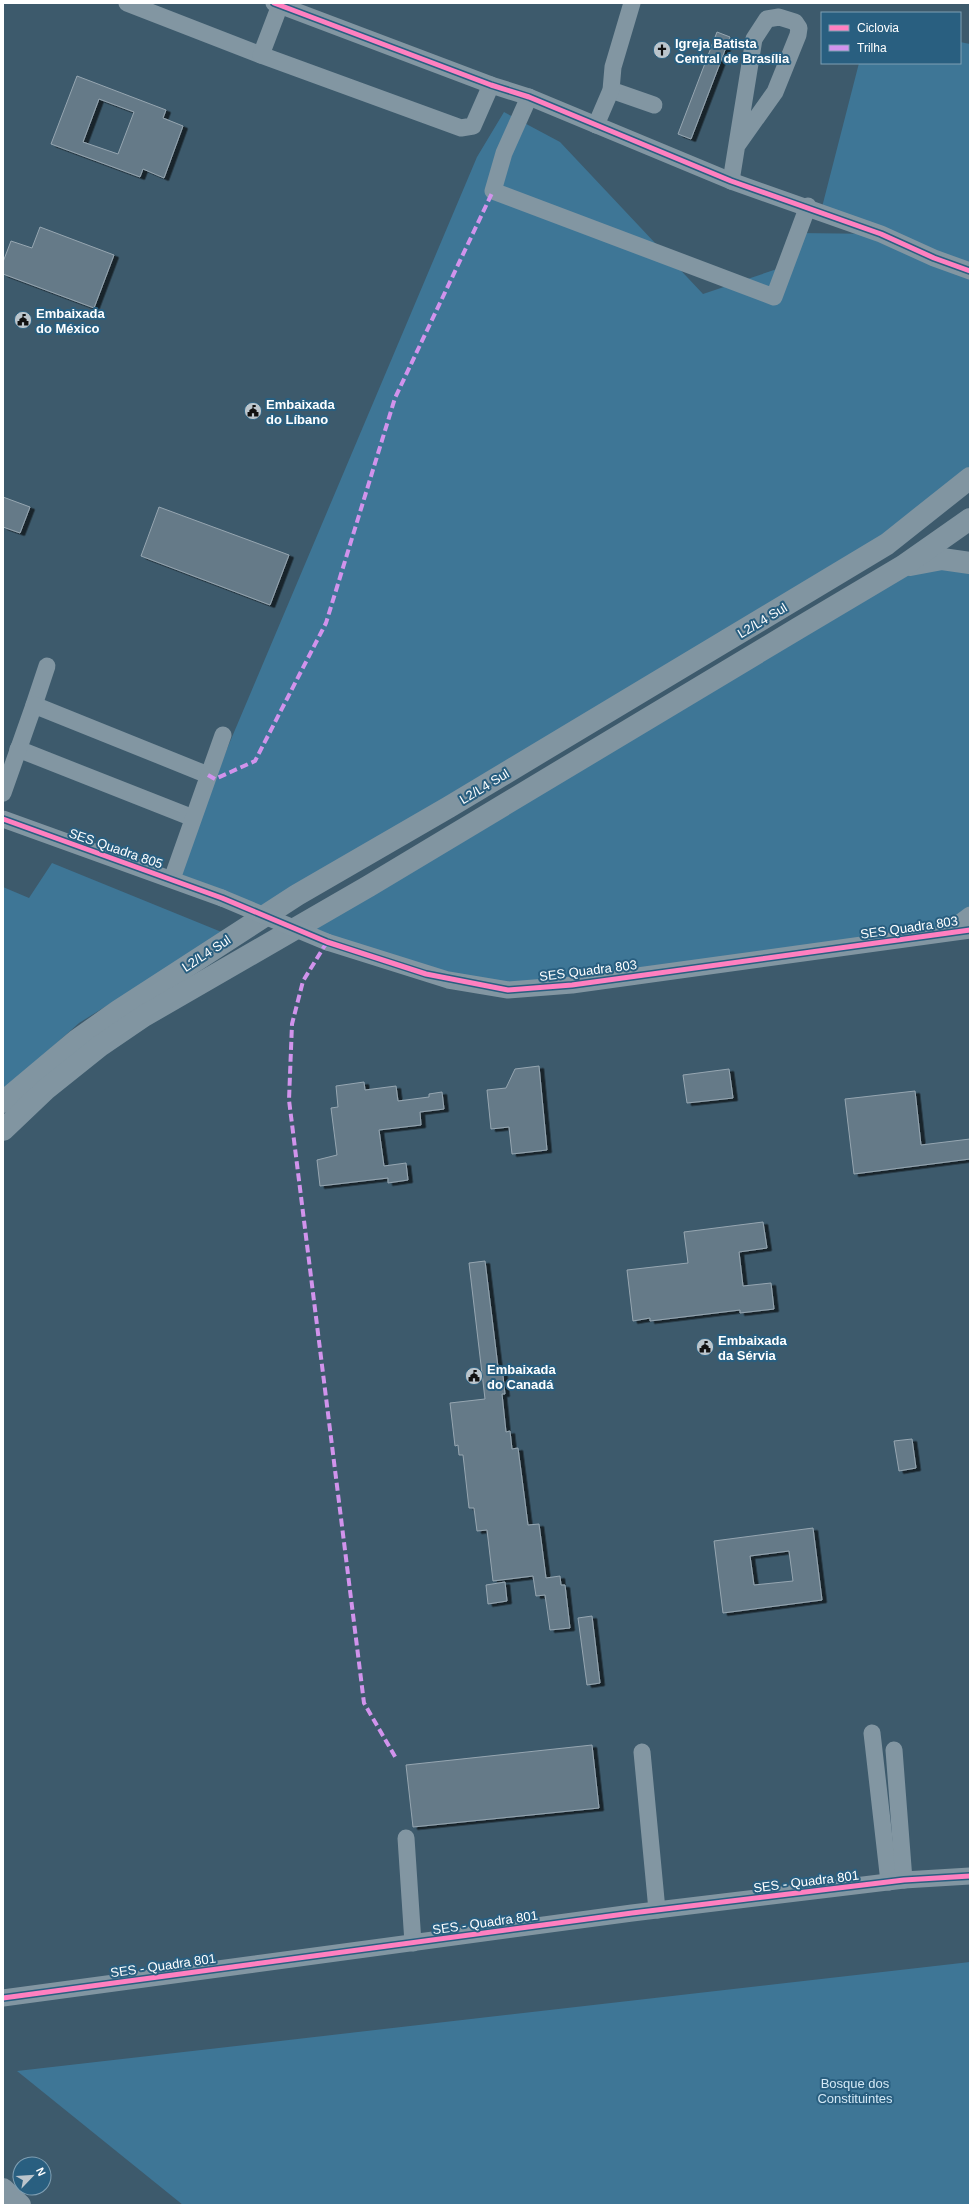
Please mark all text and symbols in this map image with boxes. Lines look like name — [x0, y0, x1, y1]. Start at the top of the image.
legend — [821, 12, 961, 64]
text: Ciclovia — [857, 21, 899, 35]
place label: Igreja Batista Central de Brasília — [675, 36, 790, 66]
church icon: Igreja Batista Central de Brasília — [652, 40, 672, 60]
text: Trilha — [857, 41, 887, 55]
place label: Embaixada do México — [36, 306, 105, 336]
public building icon: Embaixada do México — [13, 310, 33, 330]
place label: Embaixada do Líbano — [266, 397, 335, 427]
public building icon: Embaixada do Líbano — [243, 401, 263, 421]
street label: L2/L4 Sul — [735, 600, 790, 641]
street label: L2/L4 Sul — [457, 766, 512, 807]
street label: SES Quadra 805 — [67, 825, 165, 872]
street label: SES Quadra 803 — [859, 913, 959, 942]
street label: L2/L4 Sul — [179, 932, 233, 975]
street label: SES Quadra 803 — [538, 957, 638, 984]
place label: Embaixada da Sérvia — [718, 1333, 787, 1363]
public building icon: Embaixada da Sérvia — [695, 1337, 715, 1357]
place label: Embaixada do Canadá — [487, 1362, 556, 1392]
public building icon: Embaixada do Canadá — [464, 1366, 484, 1386]
street label: SES - Quadra 801 — [752, 1868, 860, 1895]
street label: SES - Quadra 801 — [431, 1908, 539, 1937]
street label: SES - Quadra 801 — [109, 1951, 217, 1980]
park label: Bosque dos Constituintes — [817, 2076, 893, 2106]
north arrow — [12, 2156, 52, 2196]
text: N — [34, 2166, 48, 2178]

